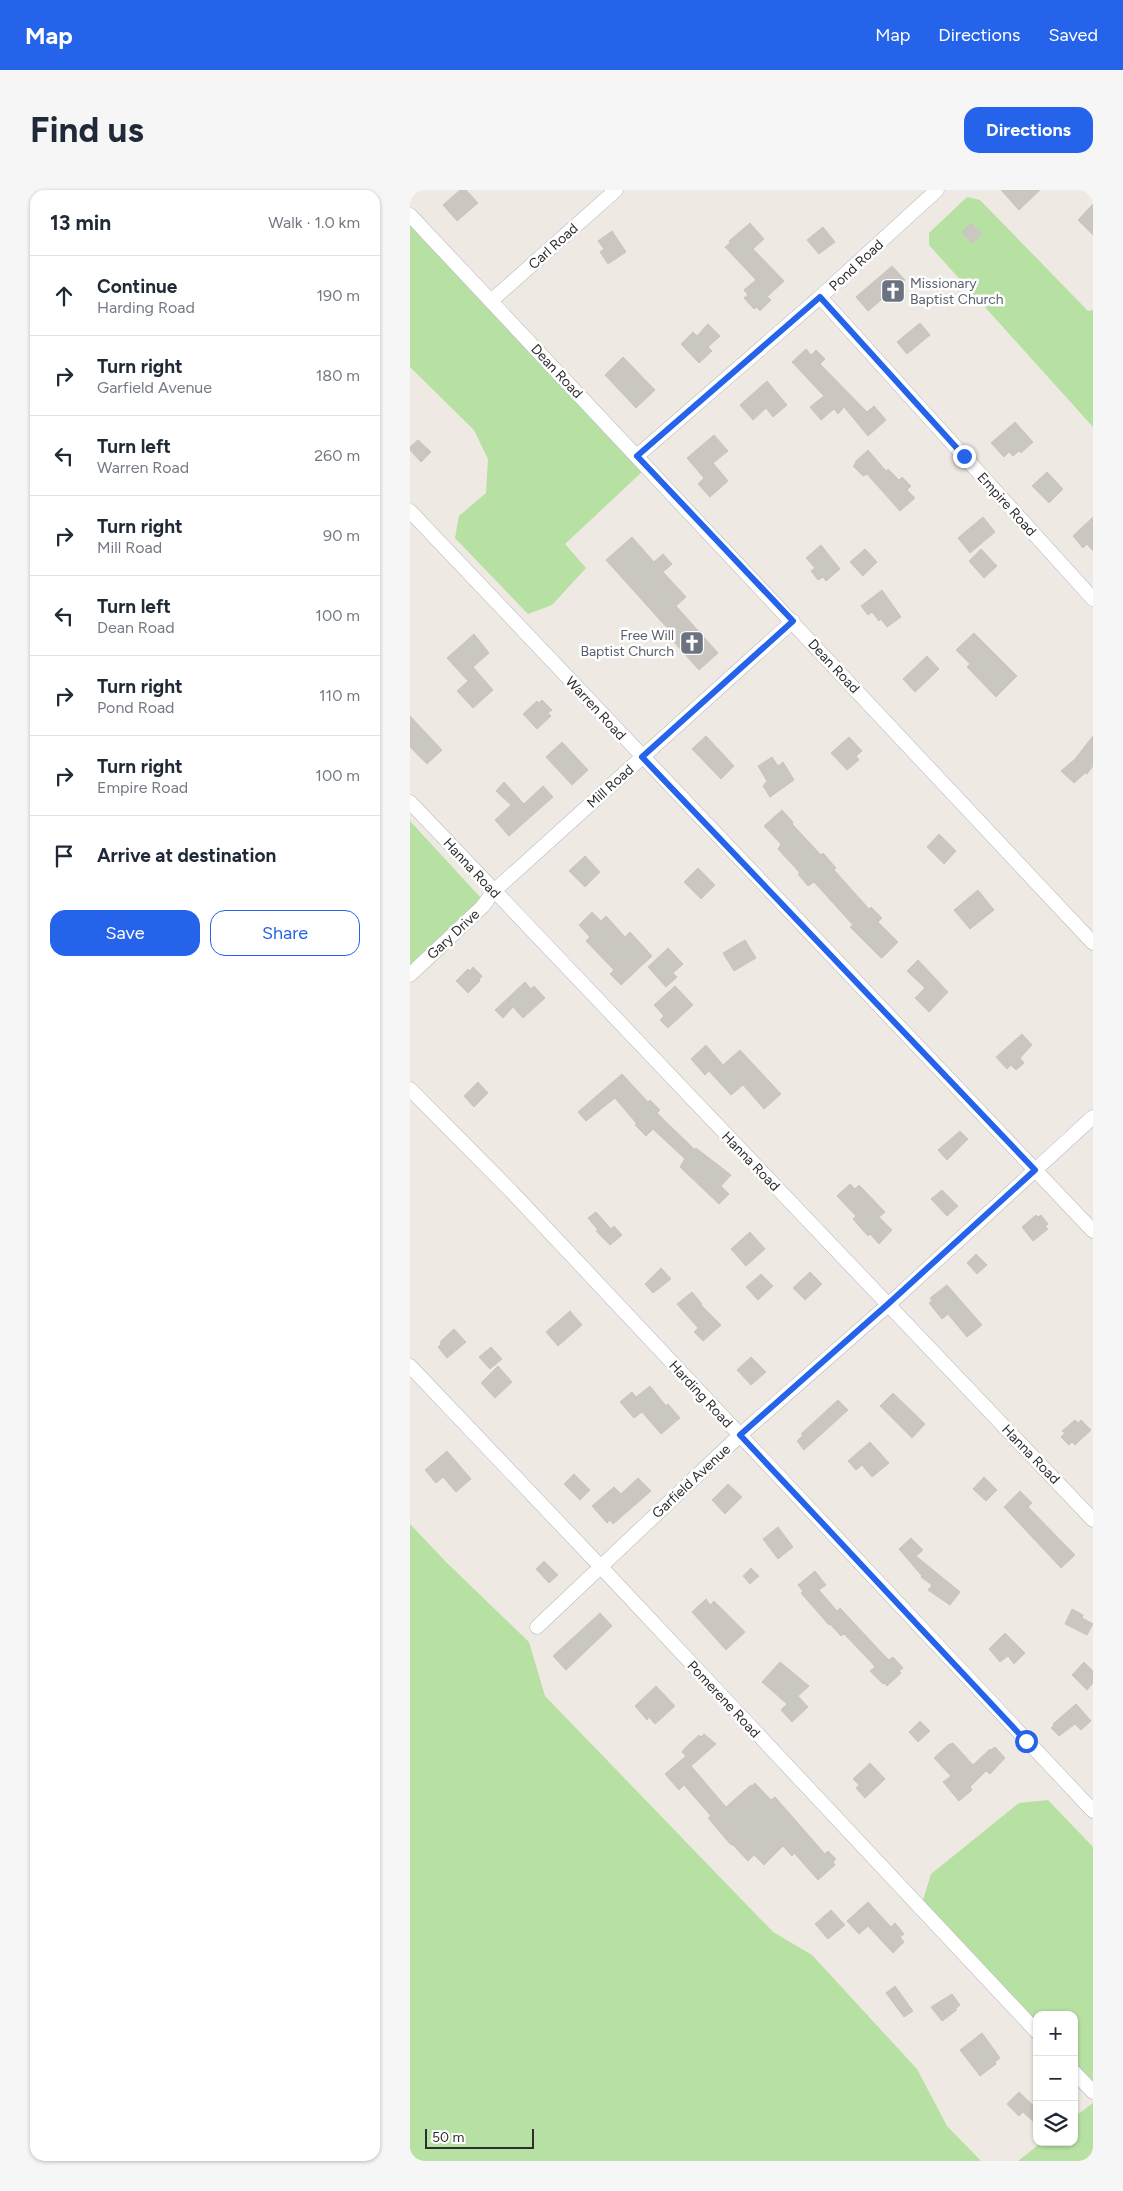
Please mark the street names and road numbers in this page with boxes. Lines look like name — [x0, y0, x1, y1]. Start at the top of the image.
street label: Carl Road — [525, 220, 582, 273]
street label: Pond Road — [826, 236, 887, 295]
street label: Dean Road — [527, 341, 586, 402]
street label: Empire Road — [974, 469, 1040, 540]
street label: Dean Road — [804, 636, 863, 697]
street label: Warren Road — [562, 673, 629, 744]
street label: Mill Road — [583, 761, 637, 812]
street label: Hanna Road — [439, 835, 504, 902]
street label: Gary Drive — [424, 906, 483, 963]
street label: Hanna Road — [718, 1128, 783, 1195]
street label: Harding Road — [665, 1357, 736, 1431]
street label: Hanna Road — [998, 1421, 1063, 1488]
street label: Garfield Avenue — [649, 1441, 734, 1522]
street label: Pomerene Road — [684, 1657, 764, 1741]

